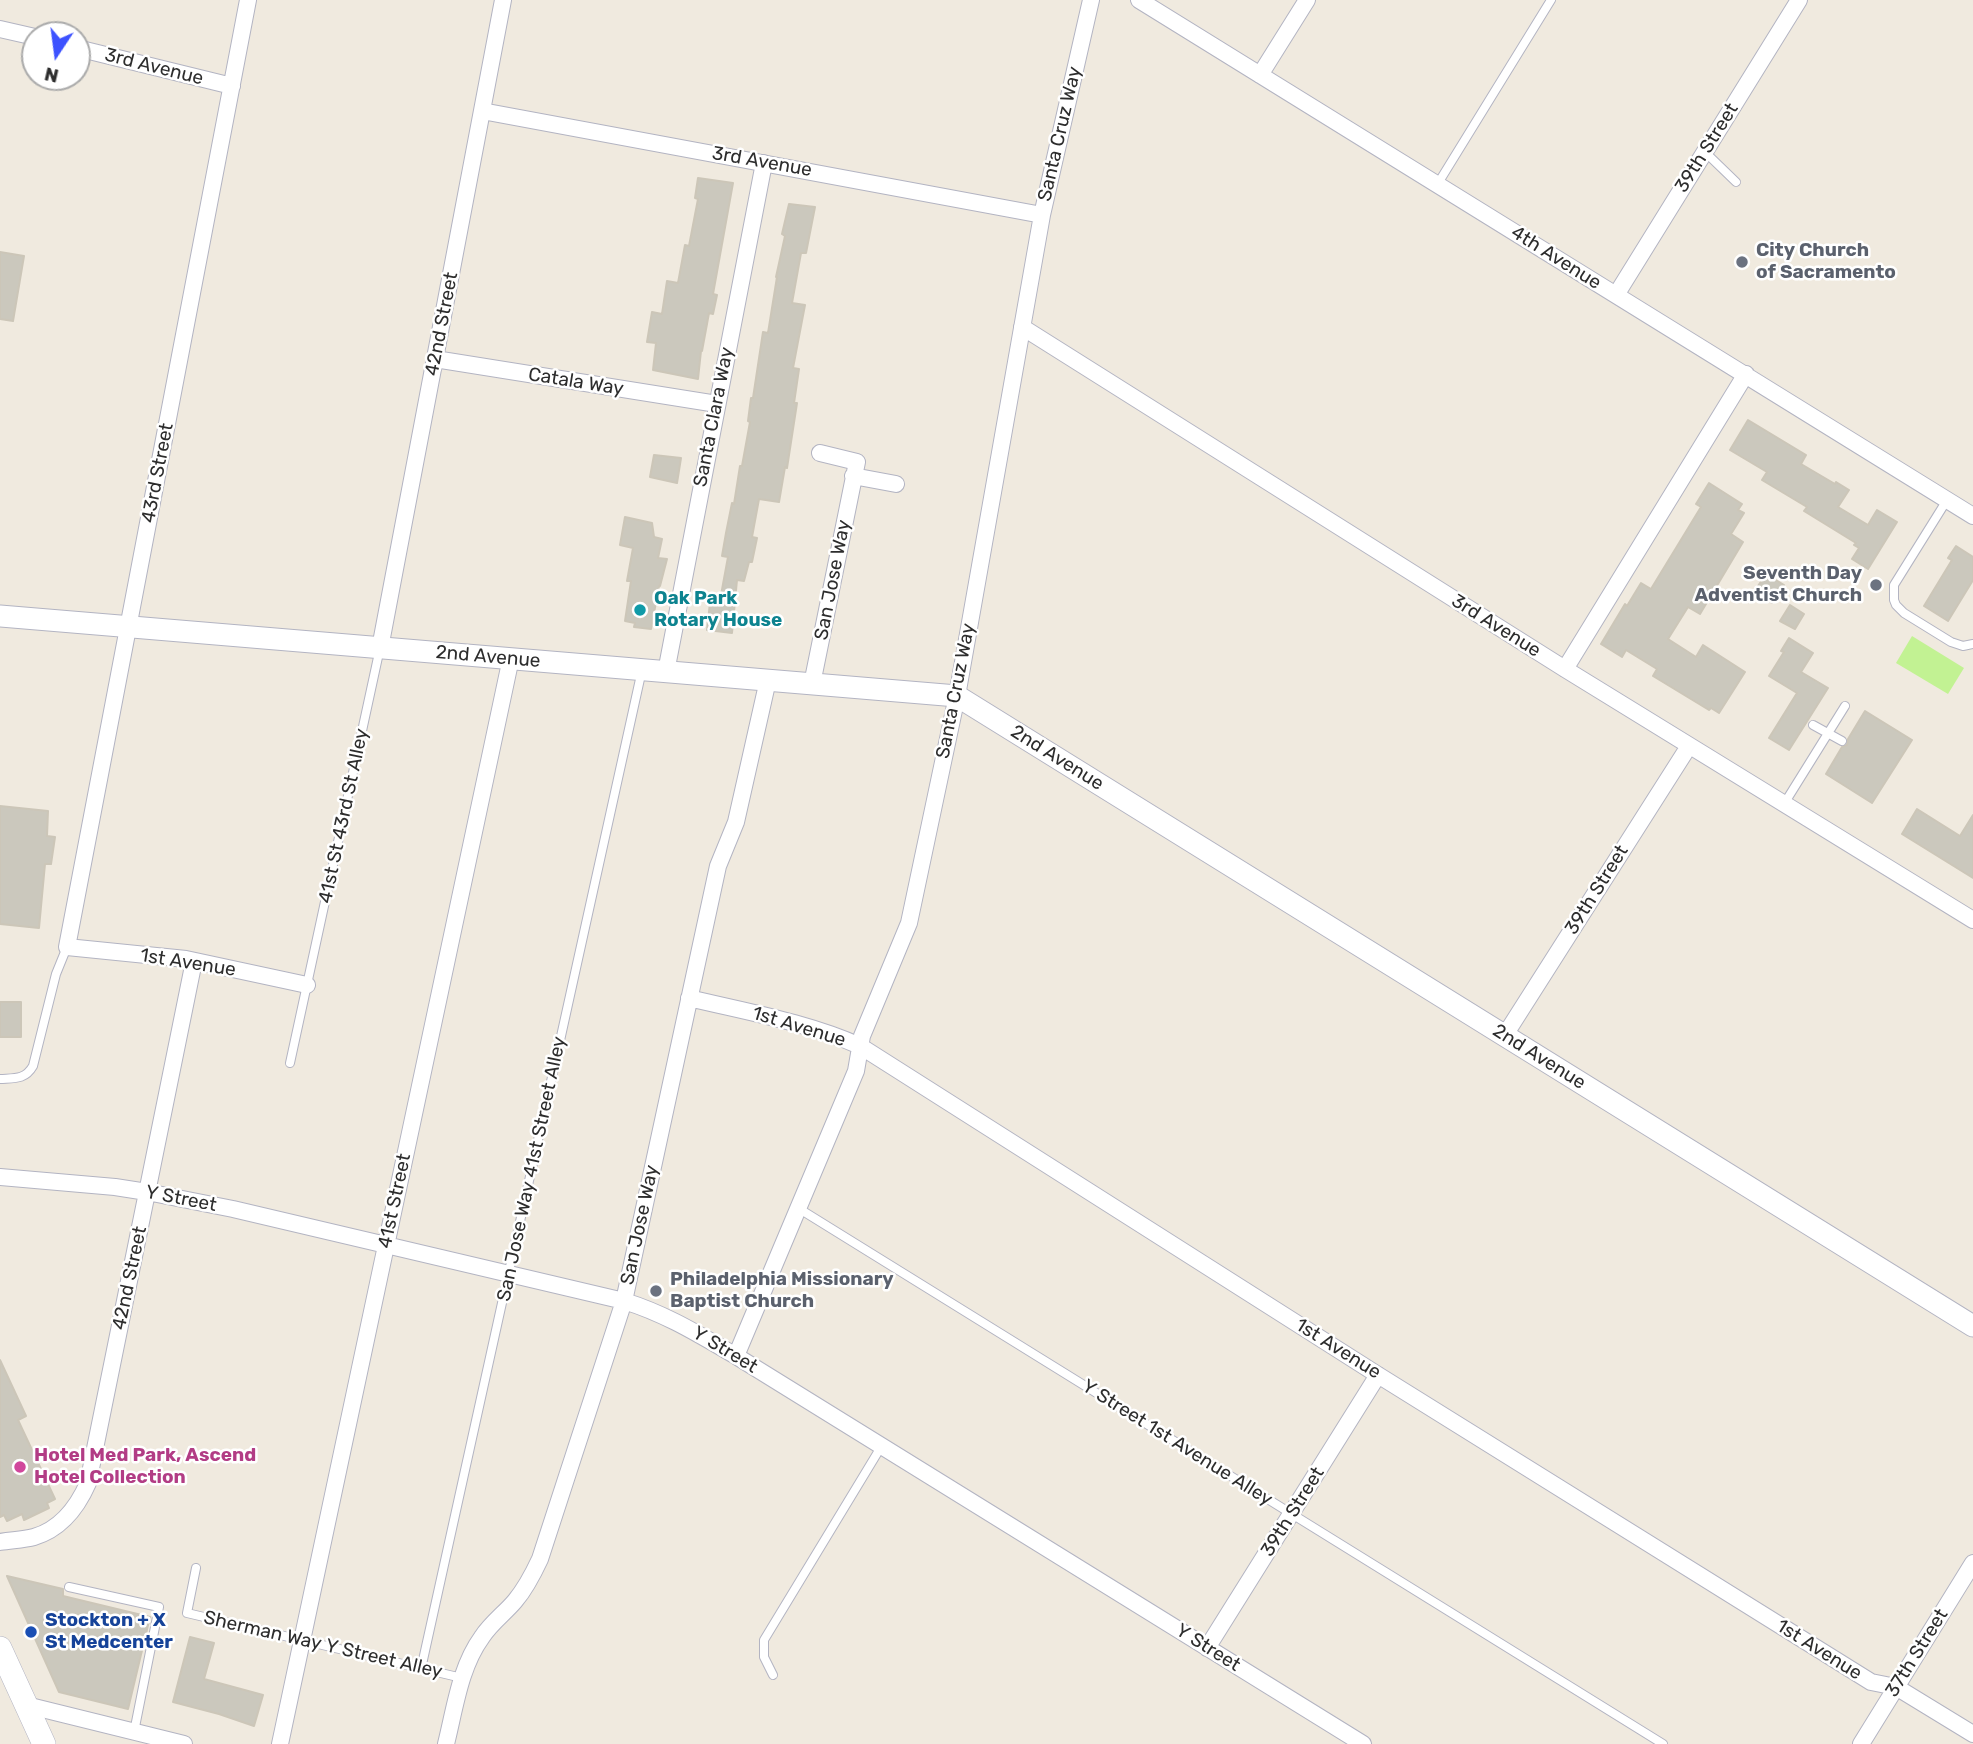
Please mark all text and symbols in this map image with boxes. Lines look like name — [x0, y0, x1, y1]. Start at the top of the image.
north arrow — [21, 21, 91, 91]
street label: 3rd Avenue — [102, 44, 206, 90]
text: N — [42, 62, 61, 88]
street label: Santa Cruz Way — [1033, 64, 1087, 204]
street label: 39th Street — [1670, 99, 1744, 197]
street label: 3rd Avenue — [710, 142, 814, 182]
street label: 4th Avenue — [1507, 221, 1605, 295]
place label: City Church of Sacramento — [1756, 240, 1896, 284]
marker: City Church of Sacramento — [1734, 254, 1750, 270]
street label: 42nd Street — [421, 270, 463, 378]
street label: Santa Clara Way — [689, 345, 739, 489]
street label: Catala Way — [527, 363, 625, 401]
street label: 43rd Street — [137, 421, 179, 525]
street label: San Jose Way — [810, 518, 856, 642]
place label: Seventh Day Adventist Church — [1695, 563, 1862, 607]
marker: Seventh Day Adventist Church — [1868, 577, 1884, 593]
place label: Oak Park Rotary House — [654, 588, 782, 632]
street label: 3rd Avenue — [1447, 590, 1545, 662]
marker: Oak Park Rotary House — [632, 602, 648, 618]
street label: Santa Cruz Way — [932, 621, 980, 761]
street label: 2nd Avenue — [435, 641, 541, 673]
street label: 2nd Avenue — [1006, 720, 1108, 796]
street label: 41st St 43rd St Alley — [314, 727, 374, 905]
street label: 39th Street — [1560, 841, 1634, 939]
street label: 1st Avenue — [139, 944, 237, 982]
street label: 1st Avenue — [750, 1002, 848, 1052]
street label: 2nd Avenue — [1488, 1019, 1590, 1095]
street label: San Jose Way 41st Street Alley — [493, 1034, 571, 1304]
street label: 41st Street — [374, 1152, 416, 1250]
street label: San Jose Way — [616, 1163, 664, 1287]
street label: Y Street — [144, 1181, 218, 1217]
street label: 42nd Street — [108, 1224, 152, 1332]
place label: Philadelphia Missionary Baptist Church — [670, 1269, 894, 1313]
marker: Philadelphia Missionary Baptist Church — [648, 1283, 664, 1299]
street label: 1st Avenue — [1291, 1314, 1385, 1384]
street label: Y Street — [688, 1322, 762, 1378]
street label: Y Street 1st Avenue Alley — [1078, 1375, 1276, 1511]
place label: Hotel Med Park, Ascend Hotel Collection — [34, 1445, 256, 1489]
marker: Hotel Med Park, Ascend Hotel Collection — [12, 1459, 28, 1475]
street label: 39th Street — [1256, 1463, 1330, 1561]
street label: 37th Street — [1881, 1605, 1953, 1701]
street label: Sherman Way Y Street Alley — [201, 1606, 445, 1684]
place label: Stockton + X St Medcenter — [45, 1610, 173, 1654]
street label: 1st Avenue — [1772, 1615, 1866, 1685]
street label: Y Street — [1171, 1619, 1245, 1677]
marker: Stockton + X St Medcenter — [23, 1624, 39, 1640]

